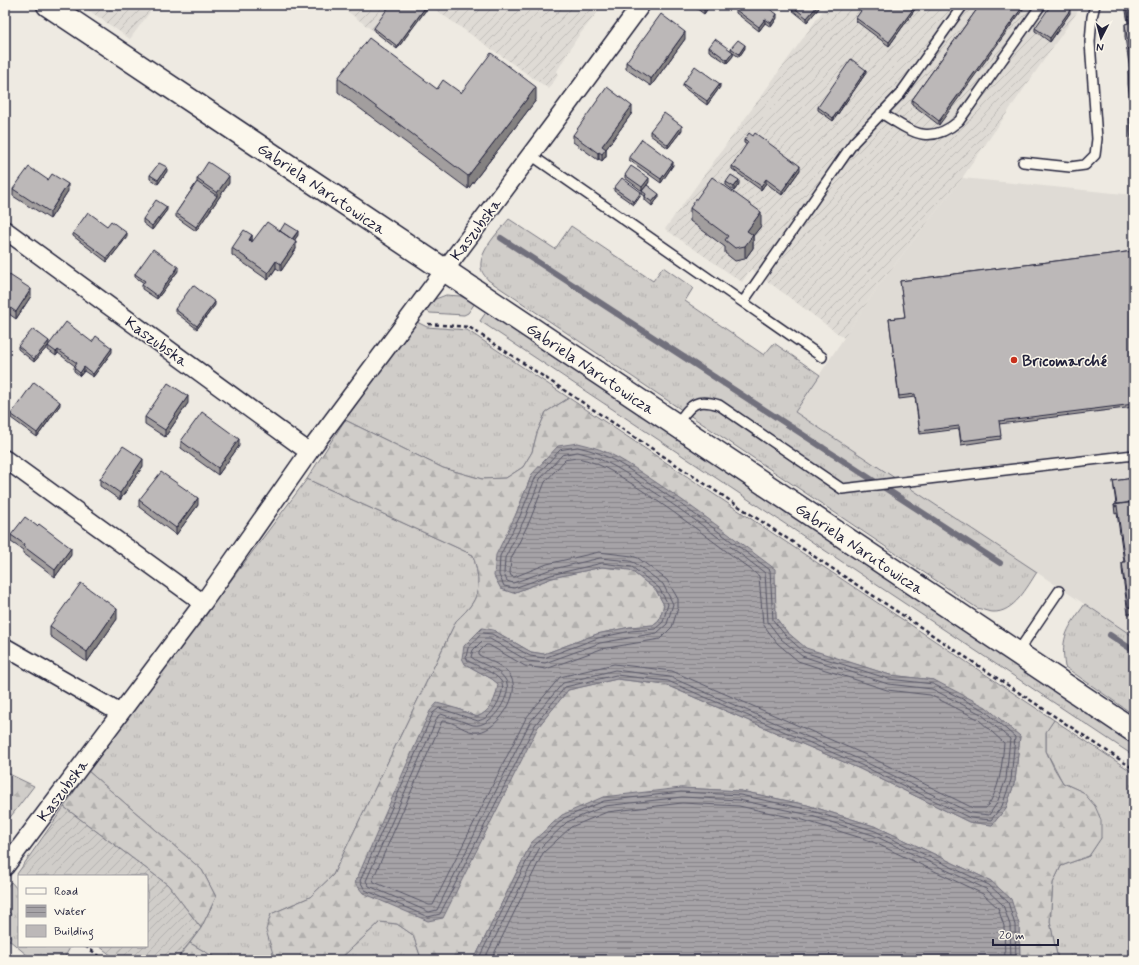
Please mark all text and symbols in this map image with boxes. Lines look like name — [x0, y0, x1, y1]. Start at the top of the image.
north arrow — [1081, 18, 1121, 58]
text: N — [1096, 40, 1104, 54]
street label: Gabriela Narutowicza — [253, 138, 390, 240]
street label: Kaszubska — [446, 194, 507, 265]
street label: Kaszubska — [120, 312, 192, 372]
street label: Gabriela Narutowicza — [522, 318, 659, 420]
place label: Bricomarché — [1022, 351, 1108, 372]
marker: Bricomarché — [1009, 355, 1019, 365]
street label: Gabriela Narutowicza — [791, 498, 928, 600]
street label: Kaszubska — [33, 755, 94, 826]
legend — [18, 875, 148, 947]
text: Road — [54, 884, 78, 900]
text: Water — [54, 904, 86, 920]
scale bar — [993, 921, 1058, 947]
text: Building — [54, 924, 94, 941]
text: 20 m — [999, 928, 1025, 944]

